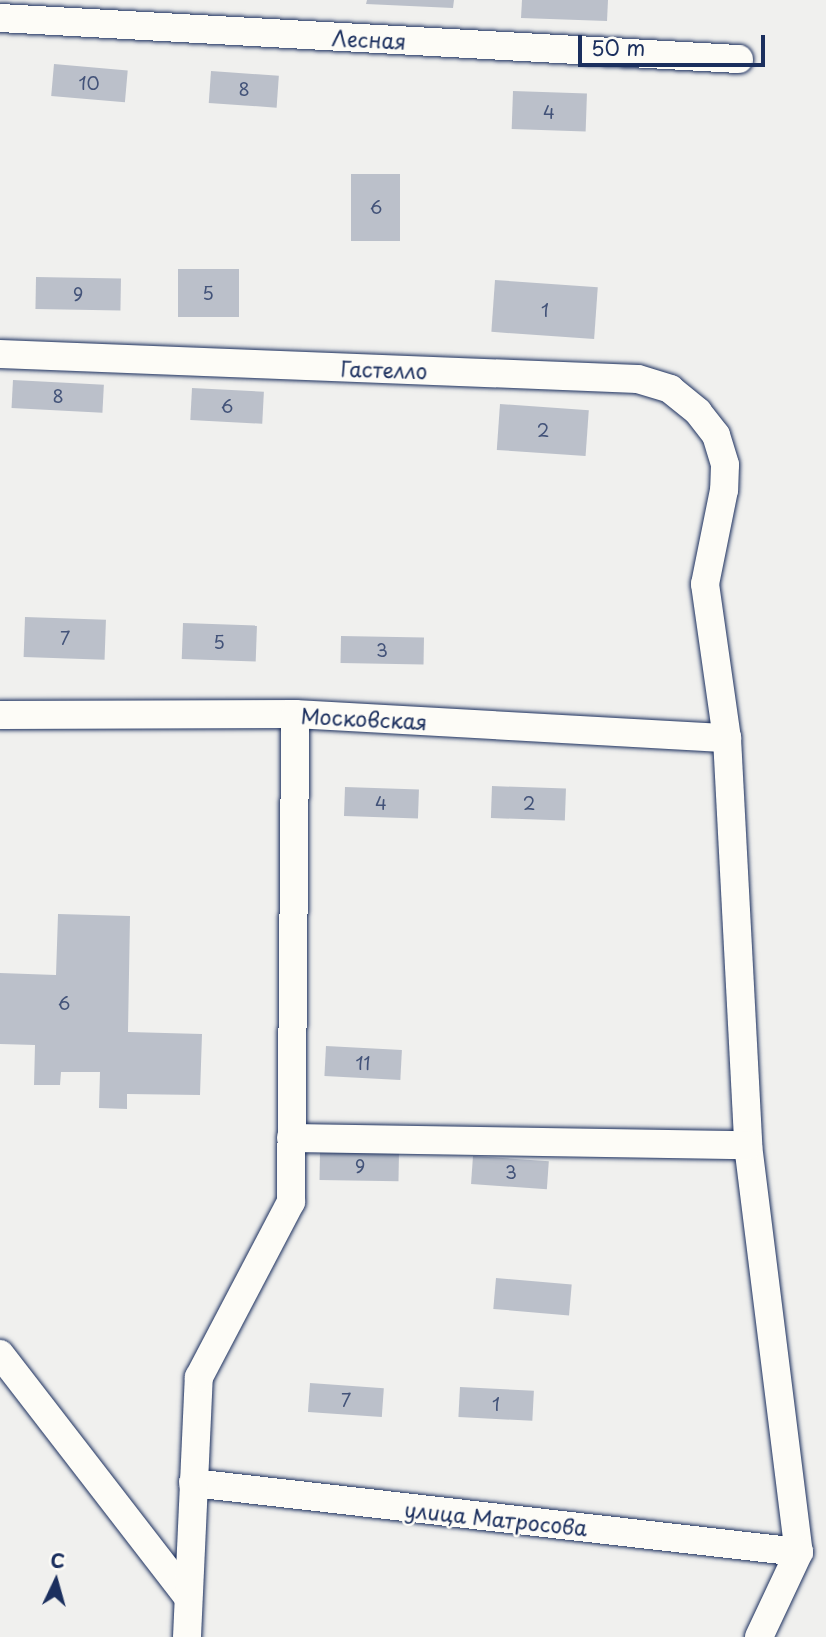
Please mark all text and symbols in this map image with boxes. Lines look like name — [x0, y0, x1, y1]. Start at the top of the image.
scale bar — [581, 21, 768, 65]
street label: Лесная — [331, 24, 407, 54]
text: 50 m — [591, 31, 645, 63]
house number: 10 — [78, 72, 100, 94]
house number: 8 — [238, 78, 250, 100]
house number: 4 — [543, 101, 555, 123]
house number: 6 — [370, 196, 382, 218]
house number: 5 — [202, 282, 214, 304]
house number: 9 — [73, 283, 83, 305]
house number: 1 — [541, 299, 549, 321]
street label: Гастелло — [340, 355, 428, 383]
house number: 8 — [52, 385, 64, 407]
house number: 6 — [221, 395, 233, 417]
house number: 2 — [537, 419, 549, 441]
house number: 7 — [60, 627, 70, 649]
house number: 5 — [213, 631, 225, 653]
house number: 3 — [376, 639, 388, 661]
street label: Московская — [300, 702, 428, 734]
house number: 4 — [375, 792, 387, 814]
house number: 2 — [523, 792, 535, 814]
house number: 6 — [58, 992, 70, 1014]
house number: 11 — [355, 1052, 371, 1074]
house number: 9 — [355, 1155, 365, 1177]
house number: 3 — [505, 1161, 517, 1183]
house number: 7 — [341, 1389, 351, 1411]
house number: 1 — [492, 1393, 500, 1415]
street label: улица Матросова — [403, 1496, 589, 1540]
north arrow — [21, 1546, 91, 1616]
text: С — [49, 1546, 66, 1575]

